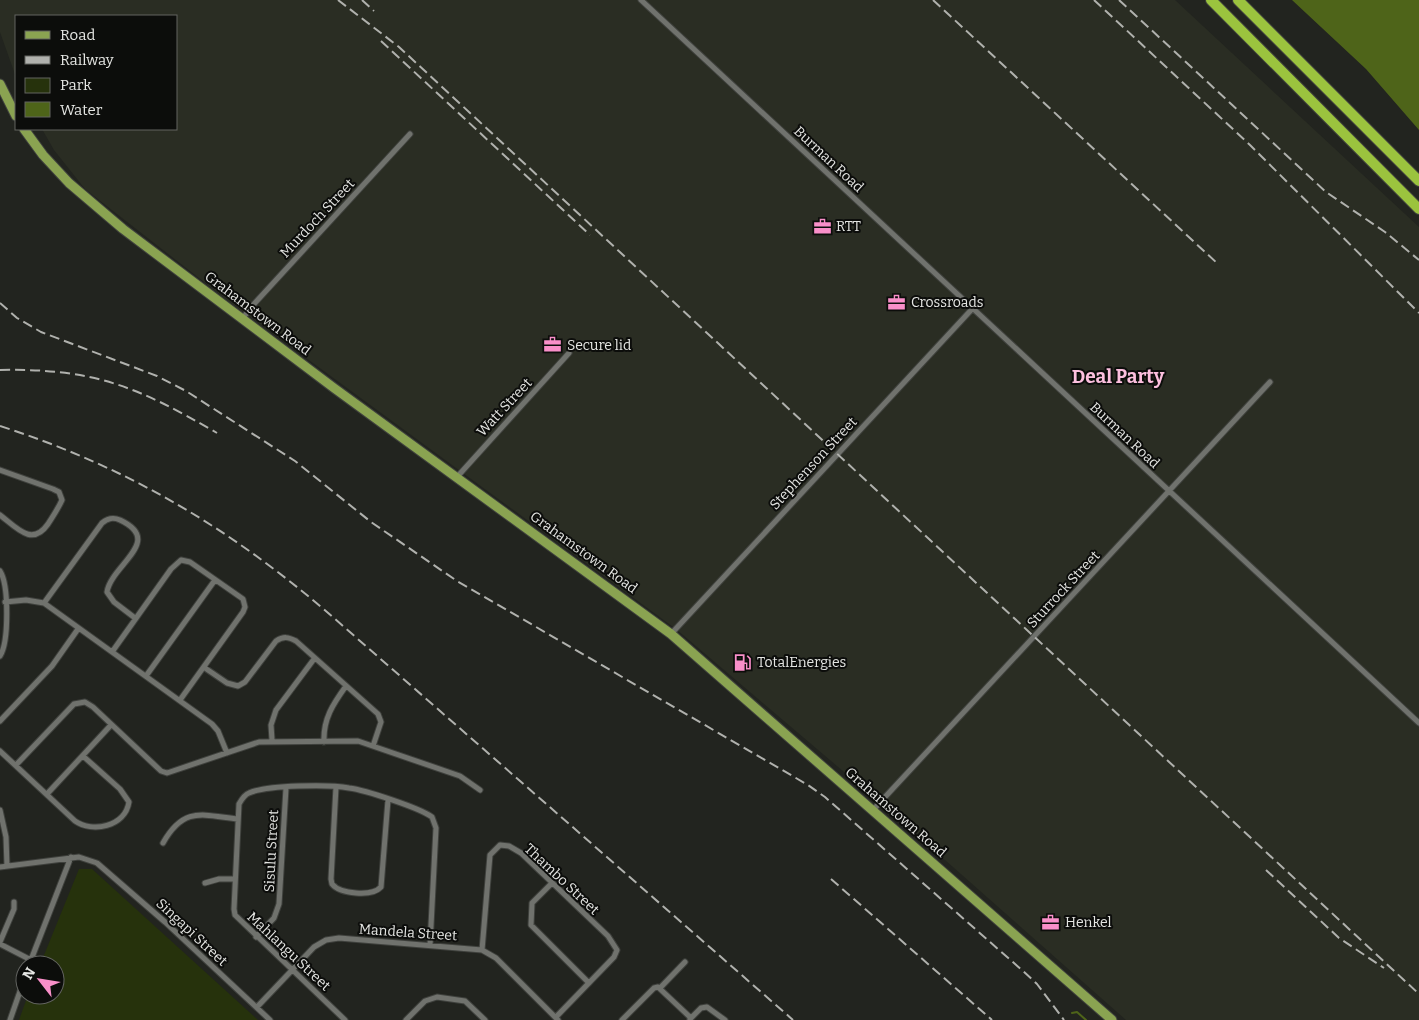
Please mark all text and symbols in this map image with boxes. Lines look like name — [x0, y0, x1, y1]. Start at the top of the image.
legend — [15, 15, 178, 130]
text: Road — [60, 26, 95, 44]
text: Railway — [60, 51, 114, 69]
text: Park — [60, 76, 92, 94]
text: Water — [60, 101, 103, 119]
street label: Burman Road — [790, 123, 867, 196]
street label: Murdoch Street — [277, 175, 358, 261]
office icon: RTT — [812, 216, 832, 236]
place label: RTT — [836, 218, 861, 235]
street label: Grahamstown Road — [201, 268, 314, 359]
office icon: Crossroads — [887, 292, 907, 312]
place label: Crossroads — [911, 294, 983, 311]
office icon: Secure lid — [543, 335, 563, 355]
place label: Secure lid — [567, 337, 631, 354]
district label: Deal Party — [1072, 365, 1165, 388]
street label: Watt Street — [473, 375, 536, 440]
street label: Burman Road — [1086, 399, 1163, 472]
street label: Stephenson Street — [766, 414, 861, 513]
street label: Grahamstown Road — [527, 508, 641, 597]
street label: Sturrock Street — [1023, 547, 1103, 631]
fuel station icon: TotalEnergies — [733, 652, 753, 672]
place label: TotalEnergies — [757, 654, 846, 671]
street label: Grahamstown Road — [842, 764, 950, 861]
street label: Sisulu Street — [261, 809, 282, 893]
street label: Thambo Street — [521, 840, 603, 918]
street label: Singapi Street — [153, 895, 231, 970]
street label: Mahlangu Street — [243, 908, 334, 994]
office icon: Henkel — [1041, 912, 1061, 932]
place label: Henkel — [1065, 914, 1112, 931]
street label: Mandela Street — [358, 921, 458, 944]
north arrow — [15, 955, 65, 1005]
text: N — [19, 964, 39, 983]

